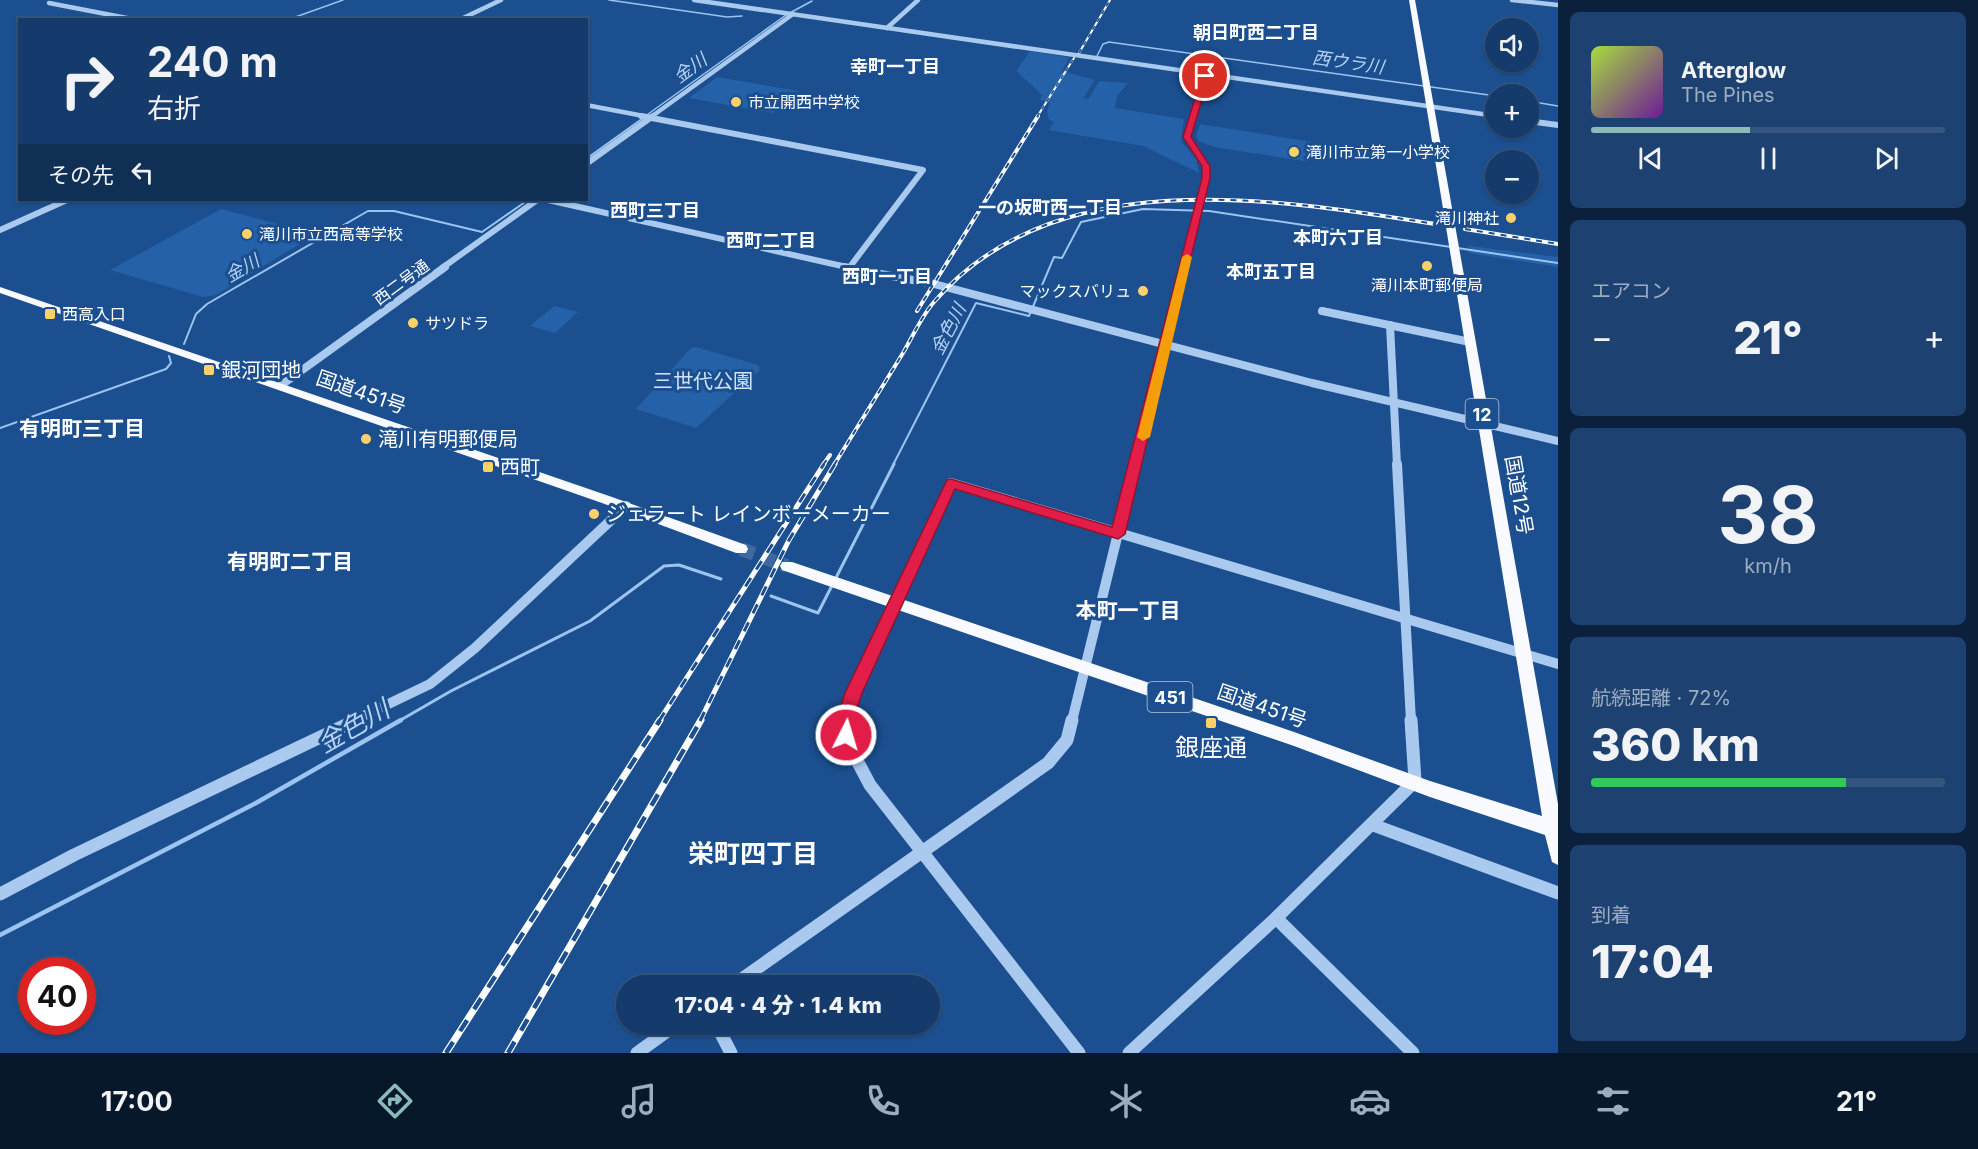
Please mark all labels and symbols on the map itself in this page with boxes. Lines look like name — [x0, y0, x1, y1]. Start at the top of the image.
district label: 朝日町西二丁目 — [1193, 22, 1319, 43]
water label: 西ウラ川 — [1311, 47, 1387, 78]
water label: 金川 — [669, 48, 712, 87]
pin — [1179, 50, 1230, 101]
district label: 幸町一丁目 — [850, 56, 940, 77]
place label: 市立開西中学校 — [748, 92, 860, 112]
marker: 市立開西中学校 — [729, 95, 743, 109]
place label: 滝川市立第一小学校 — [1306, 142, 1450, 162]
marker: 滝川市立第一小学校 — [1287, 145, 1301, 159]
district label: 一の坂町西一丁目 — [978, 197, 1122, 218]
district label: 西町三丁目 — [610, 200, 700, 221]
place label: 滝川神社 — [1435, 208, 1499, 228]
marker: 滝川神社 — [1504, 211, 1518, 225]
place label: 滝川市立西高等学校 — [259, 224, 403, 244]
marker: 滝川市立西高等学校 — [240, 227, 254, 241]
district label: 本町六丁目 — [1293, 227, 1383, 248]
district label: 西町二丁目 — [726, 230, 816, 251]
water label: 金川 — [221, 249, 265, 286]
street label: 西二号通 — [369, 255, 433, 309]
marker: 滝川本町郵便局 — [1420, 259, 1434, 273]
district label: 本町五丁目 — [1226, 261, 1316, 282]
district label: 西町一丁目 — [842, 266, 932, 287]
place label: 滝川本町郵便局 — [1371, 275, 1483, 295]
place label: マックスバリュ — [1019, 281, 1131, 301]
marker: マックスバリュ — [1136, 284, 1150, 298]
water label: 金色川 — [926, 298, 971, 358]
place label: 西高入口 — [62, 304, 126, 324]
marker: 西高入口 — [43, 307, 57, 321]
place label: サツドラ — [425, 313, 489, 333]
marker: サツドラ — [406, 316, 420, 330]
place label: 銀河団地 — [221, 358, 301, 382]
marker: 銀河団地 — [202, 363, 216, 377]
street label: 国道451号 — [313, 365, 409, 419]
park label: 三世代公園 — [653, 369, 753, 393]
road number: 12 — [1466, 399, 1498, 429]
district label: 有明町三丁目 — [19, 416, 145, 441]
place label: 滝川有明郵便局 — [378, 427, 518, 451]
marker: 滝川有明郵便局 — [359, 432, 373, 446]
street label: 国道12号 — [1500, 453, 1538, 537]
place label: 西町 — [500, 455, 540, 479]
marker: 西町 — [481, 460, 495, 474]
place label: ジェラート レインボーメーカー — [606, 502, 891, 526]
marker: ジェラート レインボーメーカー — [587, 507, 601, 521]
district label: 有明町二丁目 — [227, 549, 353, 574]
district label: 本町一丁目 — [1076, 598, 1181, 623]
street label: 国道451号 — [1214, 679, 1310, 733]
road number: 451 — [1148, 682, 1192, 712]
water label: 金色川 — [311, 692, 397, 759]
position arrow — [814, 703, 878, 767]
marker: 銀座通 — [1204, 716, 1218, 730]
place label: 銀座通 — [1175, 733, 1247, 762]
district label: 栄町四丁目 — [688, 838, 818, 869]
speed limit sign: 40 — [18, 957, 96, 1035]

